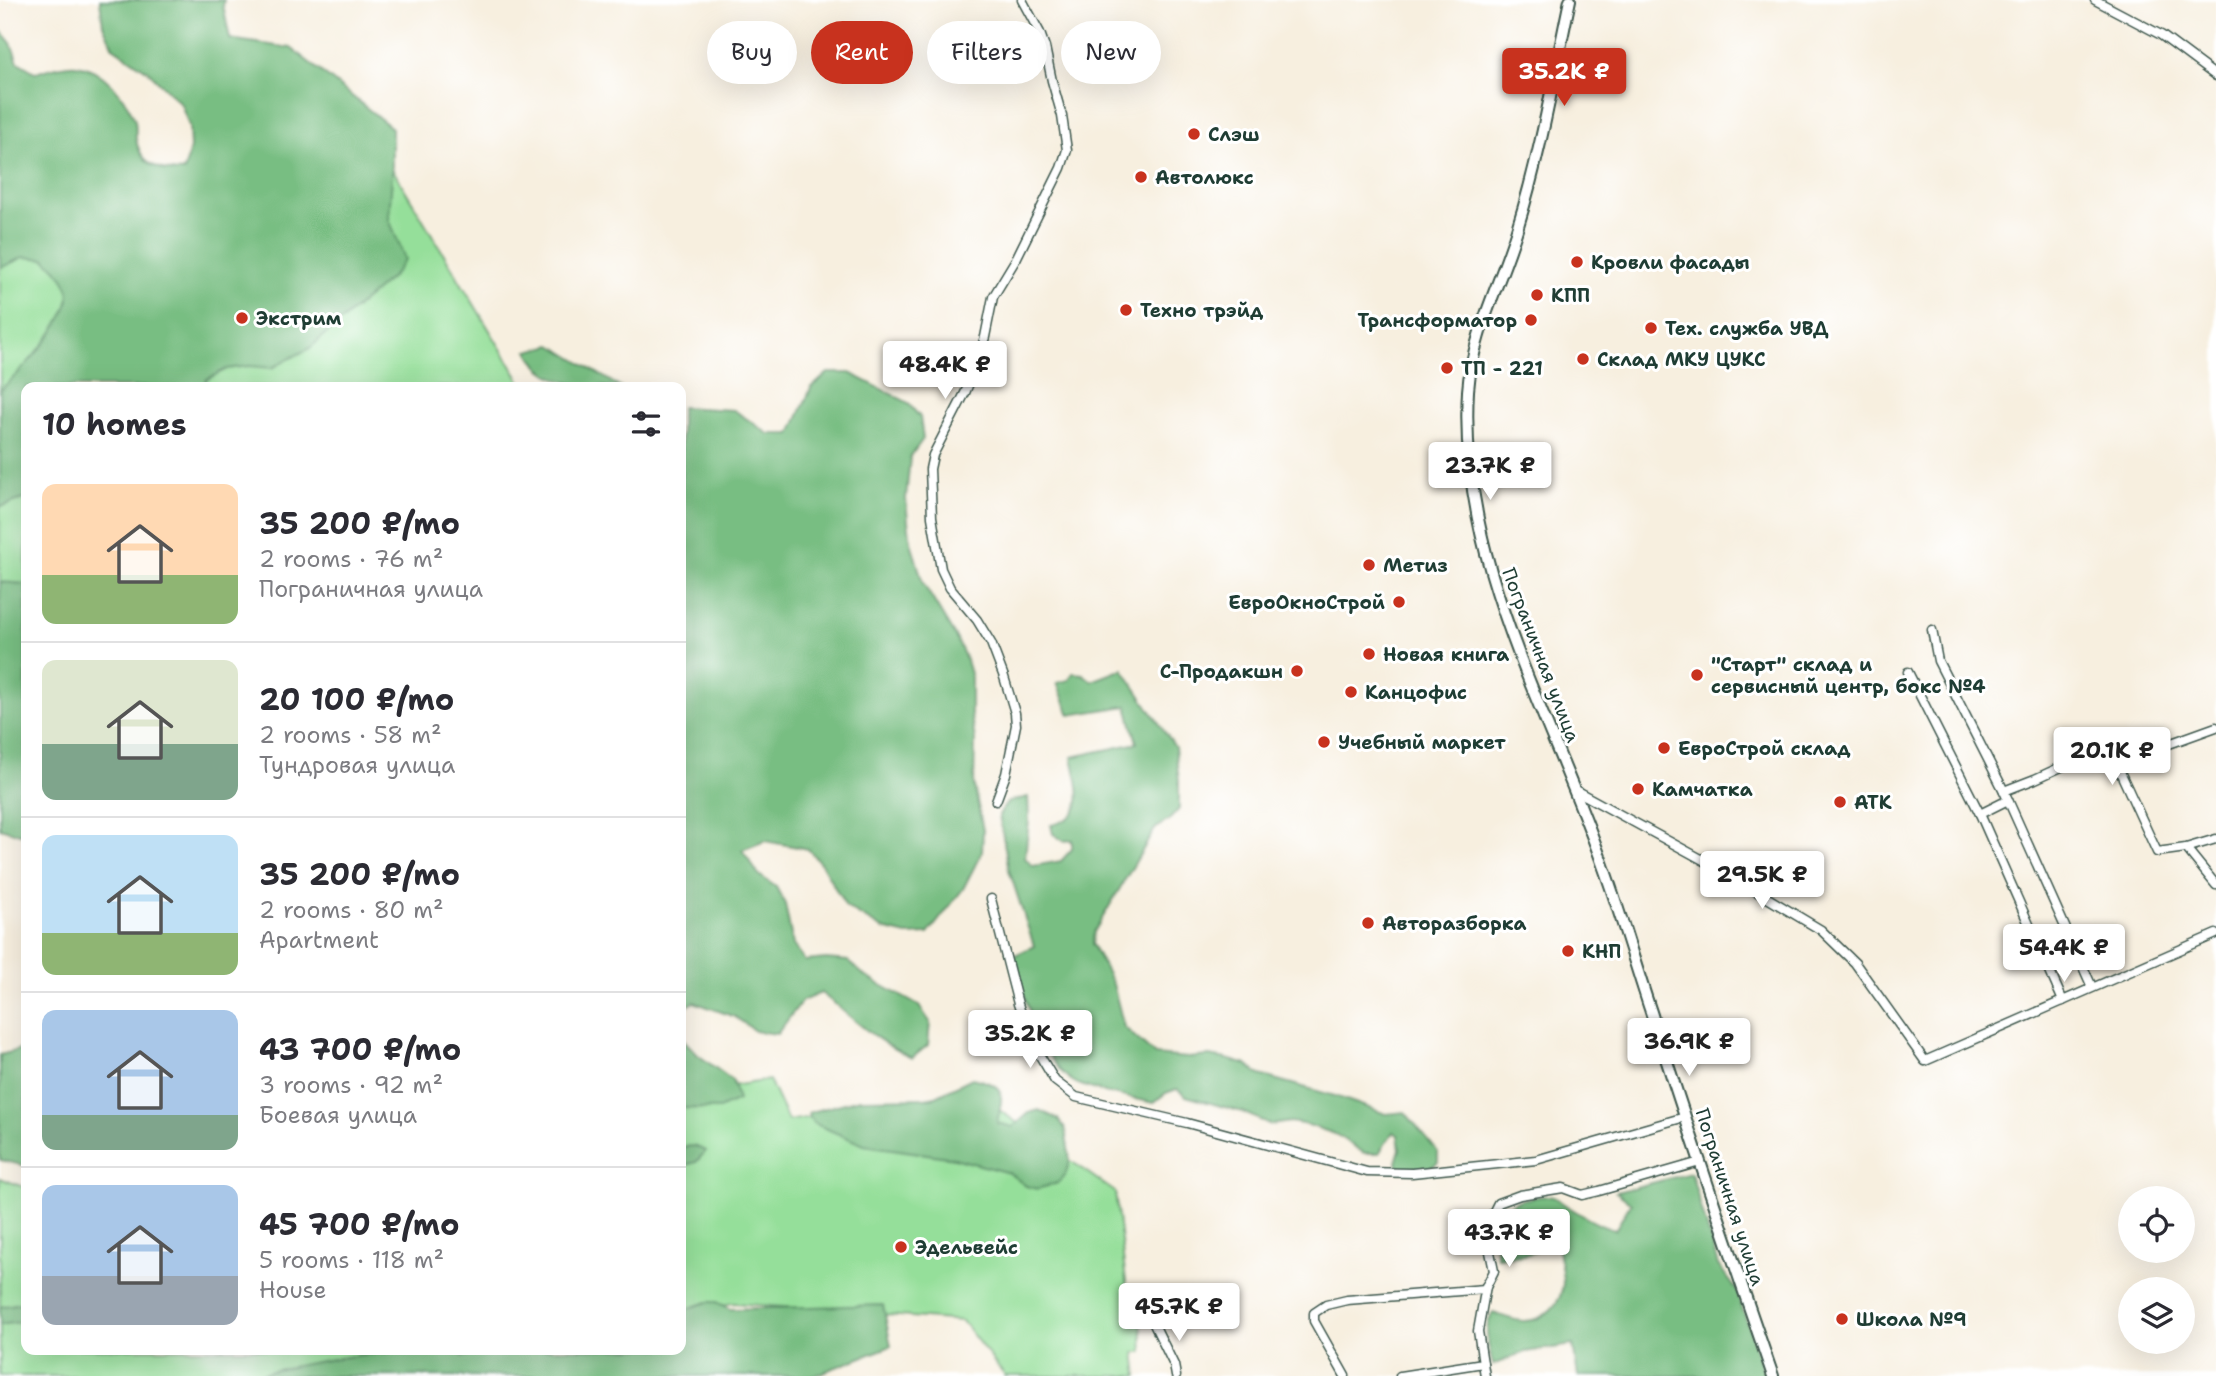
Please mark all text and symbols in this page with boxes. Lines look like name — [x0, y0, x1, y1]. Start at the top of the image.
chip: Buy — [707, 21, 797, 84]
chip: Rent — [811, 21, 913, 84]
chip: Filters — [927, 21, 1047, 84]
chip: New — [1061, 21, 1161, 84]
pin: 35.2K ₽ — [1499, 48, 1629, 108]
text: 35.2K ₽ — [1518, 56, 1610, 86]
place label: Слэш — [1208, 122, 1260, 147]
marker: Слэш — [1186, 126, 1202, 142]
place label: Автолюкс — [1155, 165, 1254, 190]
marker: Автолюкс — [1133, 169, 1149, 185]
place label: Кровли фасады — [1591, 250, 1750, 275]
marker: Кровли фасады — [1569, 254, 1585, 270]
place label: КПП — [1551, 283, 1590, 308]
marker: КПП — [1529, 287, 1545, 303]
place label: Техно трэйд — [1140, 298, 1264, 323]
marker: Техно трэйд — [1118, 302, 1134, 318]
place label: Экстрим — [256, 306, 342, 331]
place label: Трансформатор — [1358, 308, 1517, 333]
marker: Экстрим — [234, 310, 250, 326]
marker: Трансформатор — [1523, 312, 1539, 328]
place label: Тех. служба УВД — [1665, 316, 1829, 341]
marker: Тех. служба УВД — [1643, 320, 1659, 336]
pin: 48.4K ₽ — [880, 342, 1010, 401]
place label: Склад МКУ ЦУКС — [1597, 347, 1766, 372]
text: 48.4K ₽ — [899, 349, 991, 379]
marker: Склад МКУ ЦУКС — [1575, 351, 1591, 367]
place label: ТП - 221 — [1461, 356, 1543, 381]
marker: ТП - 221 — [1439, 360, 1455, 376]
text: 10 homes — [42, 404, 187, 445]
icon: filters — [627, 405, 665, 443]
pin: 23.7K ₽ — [1425, 442, 1555, 502]
text: 23.7K ₽ — [1444, 450, 1536, 480]
text: 35 200 ₽/mo — [259, 503, 460, 544]
icon: home — [98, 512, 182, 596]
text: 2 rooms · 76 m² — [259, 544, 443, 574]
place label: Метиз — [1383, 553, 1448, 578]
marker: Метиз — [1361, 557, 1377, 573]
street label: Пограничная улица — [1496, 564, 1586, 746]
text: Пограничная улица — [259, 574, 483, 604]
place label: ЕвроОкноСтрой — [1228, 590, 1385, 615]
marker: ЕвроОкноСтрой — [1391, 594, 1407, 610]
place label: Новая книга — [1383, 642, 1509, 667]
marker: Новая книга — [1361, 646, 1377, 662]
place label: "Старт" склад и сервисный центр, бокс №4 — [1711, 652, 1986, 699]
place label: С-Продакшн — [1160, 659, 1283, 684]
marker: С-Продакшн — [1289, 663, 1305, 679]
marker: "Старт" склад и сервисный центр, бокс №4 — [1689, 667, 1705, 683]
text: 20 100 ₽/mo — [259, 679, 454, 720]
place label: Канцофис — [1365, 680, 1467, 705]
marker: Канцофис — [1343, 684, 1359, 700]
icon: home — [98, 688, 182, 772]
text: 2 rooms · 58 m² — [259, 720, 442, 750]
pin: 20.1K ₽ — [2047, 728, 2177, 787]
place label: Учебный маркет — [1338, 730, 1506, 755]
marker: Учебный маркет — [1316, 734, 1332, 750]
text: 20.1K ₽ — [2070, 735, 2154, 765]
place label: ЕвроСтрой склад — [1678, 736, 1851, 761]
marker: ЕвроСтрой склад — [1656, 740, 1672, 756]
text: Тундровая улица — [259, 750, 455, 780]
place label: Камчатка — [1652, 777, 1753, 802]
marker: Камчатка — [1630, 781, 1646, 797]
place label: АТК — [1854, 790, 1892, 815]
marker: АТК — [1832, 794, 1848, 810]
pin: 29.5K ₽ — [1697, 852, 1827, 911]
text: 35 200 ₽/mo — [259, 854, 460, 895]
text: 29.5K ₽ — [1716, 859, 1808, 889]
icon: home — [98, 863, 182, 947]
text: 2 rooms · 80 m² — [259, 895, 444, 925]
place label: Авторазборка — [1382, 911, 1527, 936]
marker: Авторазборка — [1360, 915, 1376, 931]
text: Apartment — [259, 925, 379, 955]
pin: 54.4K ₽ — [1999, 925, 2129, 984]
text: 54.4K ₽ — [2019, 932, 2109, 962]
place label: КНП — [1582, 939, 1621, 964]
marker: КНП — [1560, 943, 1576, 959]
pin: 35.2K ₽ — [965, 1010, 1095, 1070]
text: 35.2K ₽ — [984, 1018, 1076, 1048]
pin: 36.9K ₽ — [1624, 1018, 1754, 1078]
text: 36.9K ₽ — [1643, 1026, 1735, 1056]
text: 43 700 ₽/mo — [259, 1029, 461, 1070]
icon: home — [98, 1038, 182, 1122]
text: 3 rooms · 92 m² — [259, 1070, 443, 1100]
text: Боевая улица — [259, 1100, 417, 1130]
street label: Пограничная улица — [1690, 1105, 1771, 1289]
map controls — [2118, 1186, 2195, 1354]
button: locate — [2118, 1186, 2195, 1263]
text: 45 700 ₽/mo — [259, 1204, 460, 1245]
pin: 43.7K ₽ — [1444, 1210, 1574, 1269]
icon: home — [98, 1213, 182, 1297]
text: 43.7K ₽ — [1464, 1217, 1554, 1247]
place label: Эдельвейс — [915, 1235, 1018, 1260]
marker: Эдельвейс — [893, 1239, 909, 1255]
text: 5 rooms · 118 m² — [259, 1245, 444, 1275]
text: House — [259, 1275, 327, 1305]
button: layers — [2118, 1277, 2195, 1354]
pin: 45.7K ₽ — [1114, 1284, 1244, 1343]
text: 45.7K ₽ — [1135, 1291, 1223, 1321]
place label: Школа №9 — [1856, 1307, 1967, 1332]
marker: Школа №9 — [1834, 1311, 1850, 1327]

